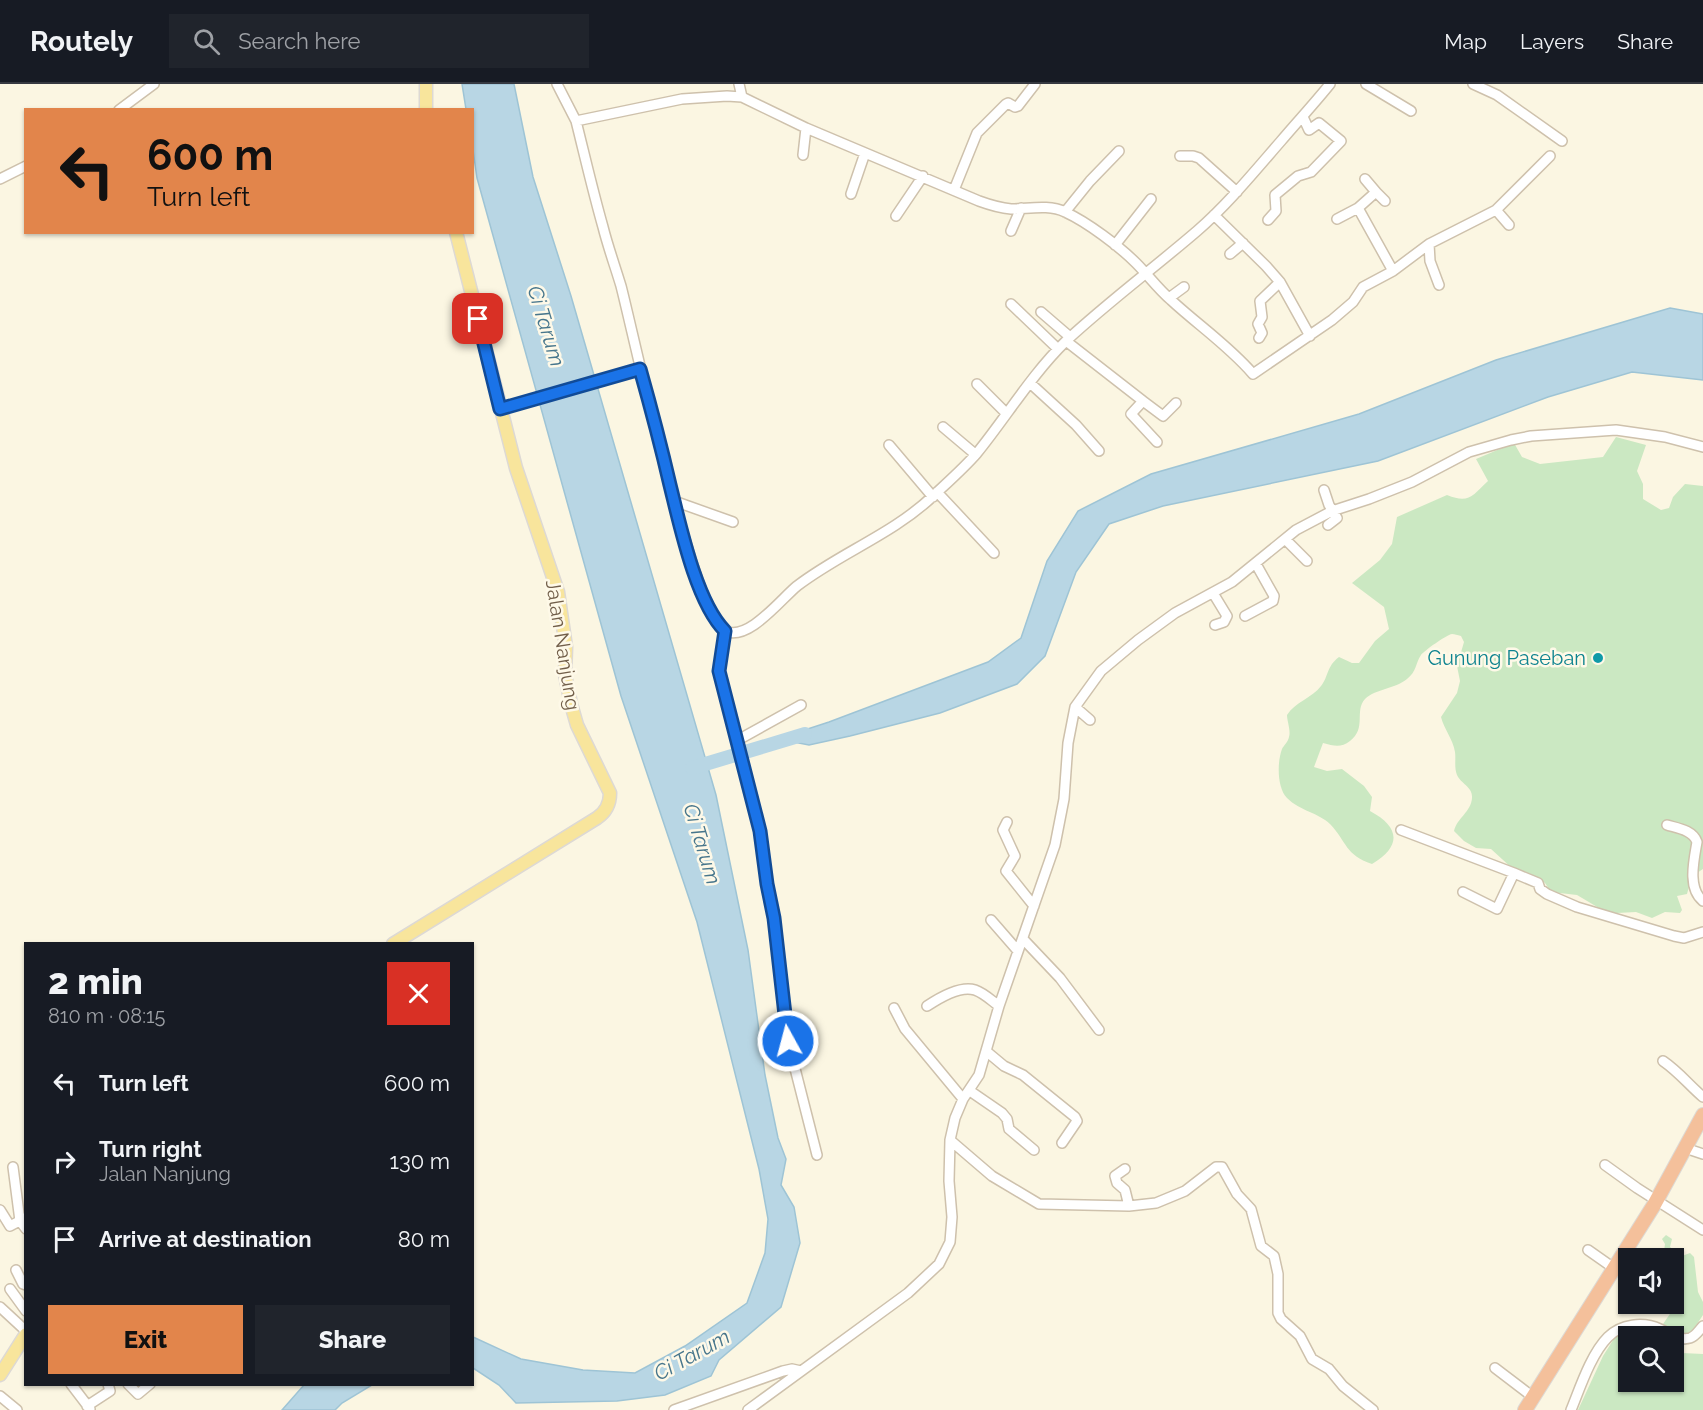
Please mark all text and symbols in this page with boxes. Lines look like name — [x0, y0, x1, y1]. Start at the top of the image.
search box — [169, 14, 589, 68]
text: Routely — [30, 25, 133, 58]
icon: search — [190, 25, 223, 58]
text: Search here — [238, 28, 360, 54]
text: Map — [1444, 29, 1487, 54]
text: Layers — [1520, 29, 1584, 54]
text: Share — [1617, 29, 1673, 54]
text: 600 m — [147, 131, 273, 180]
icon: left — [48, 132, 126, 210]
text: Turn left — [147, 181, 250, 212]
water label: Ci Tarum — [522, 282, 571, 369]
pin — [452, 293, 503, 344]
icon: arrive — [461, 302, 494, 335]
street label: Jalan Nanjung — [541, 578, 585, 712]
place label: Gunung Paseban — [1428, 646, 1586, 670]
marker: Gunung Paseban — [1591, 651, 1605, 665]
water label: Ci Tarum — [678, 800, 727, 887]
text: 2 min — [48, 960, 143, 1002]
button: close — [387, 962, 450, 1025]
text: 810 m · 08:15 — [48, 1004, 165, 1028]
position arrow — [756, 1009, 820, 1073]
icon: left — [48, 1067, 81, 1100]
text: Turn left — [99, 1070, 189, 1096]
text: 600 m — [384, 1070, 450, 1096]
text: Turn right — [99, 1136, 202, 1162]
icon: right — [48, 1145, 81, 1178]
text: 130 m — [390, 1148, 450, 1174]
text: Jalan Nanjung — [99, 1162, 231, 1186]
icon: arrive — [48, 1223, 81, 1256]
text: Arrive at destination — [99, 1226, 312, 1252]
text: 80 m — [398, 1226, 450, 1252]
map controls — [1618, 1248, 1684, 1392]
button: sound — [1618, 1248, 1684, 1314]
button: Exit — [48, 1305, 243, 1374]
button: Share — [255, 1305, 450, 1374]
water label: Ci Tarum — [649, 1323, 734, 1386]
button: search — [1618, 1326, 1684, 1392]

